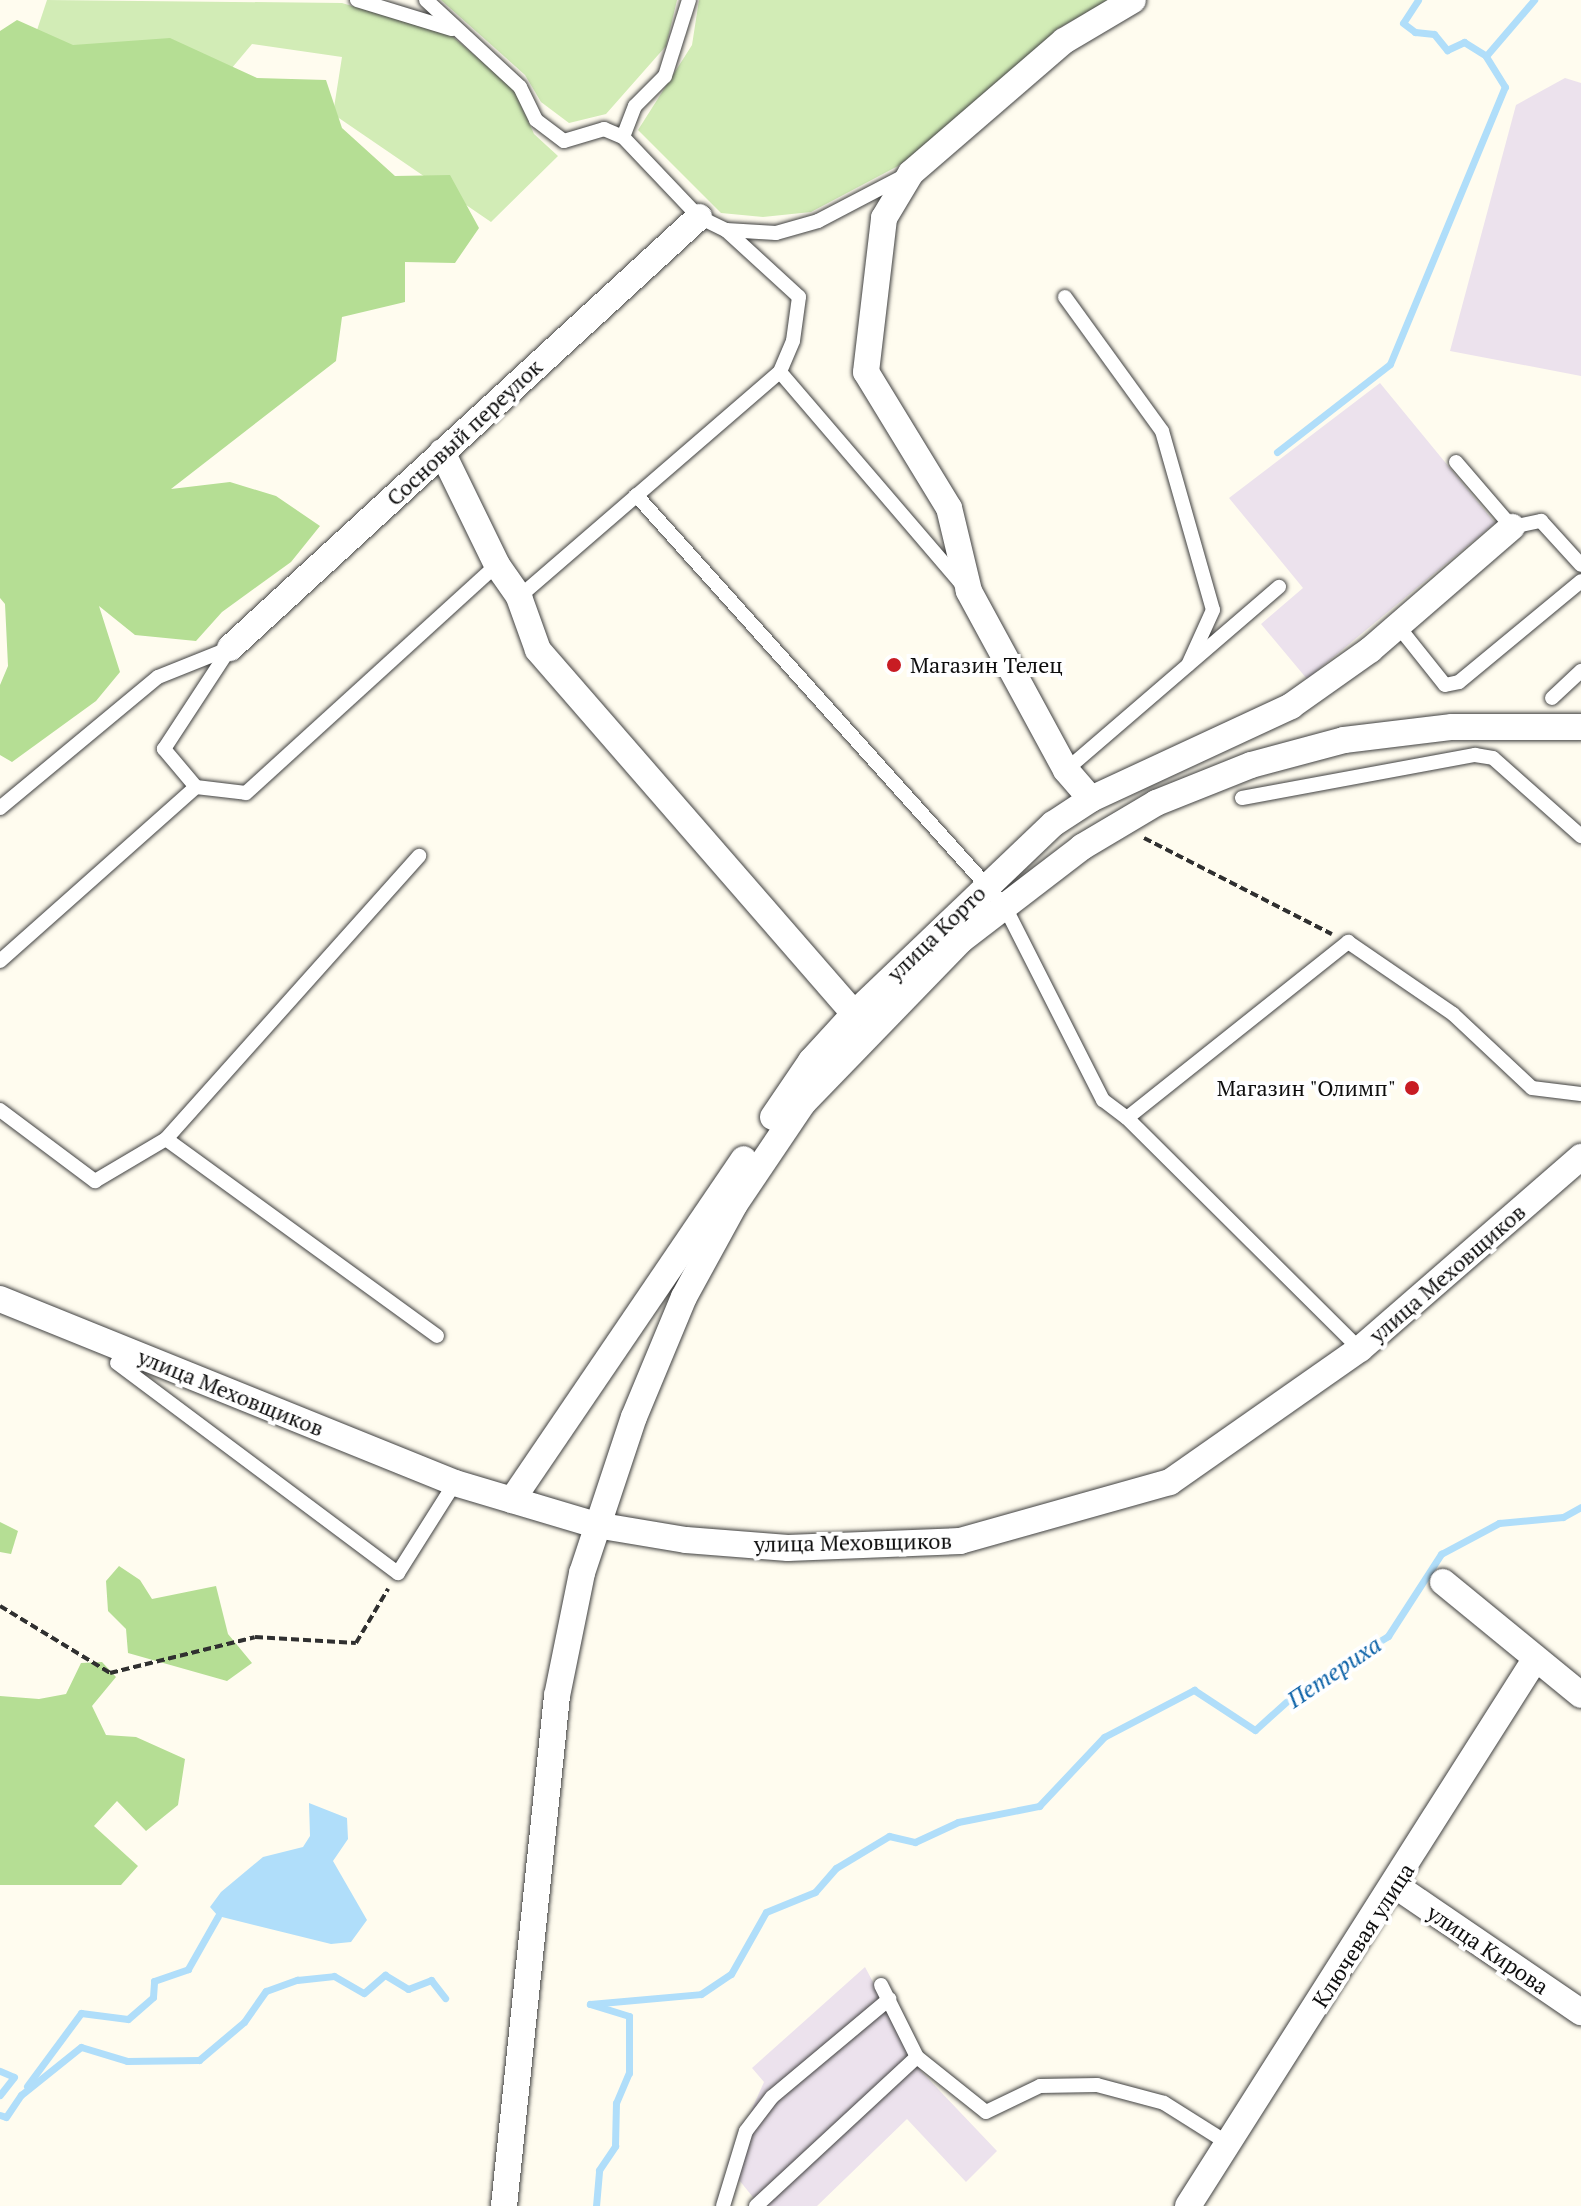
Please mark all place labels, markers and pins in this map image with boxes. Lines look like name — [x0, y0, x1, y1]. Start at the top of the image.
place label: Магазин Телец — [910, 652, 1063, 678]
marker: Магазин Телец — [885, 656, 903, 674]
place label: Магазин "Олимп" — [1216, 1075, 1396, 1101]
marker: Магазин "Олимп" — [1403, 1079, 1421, 1097]

